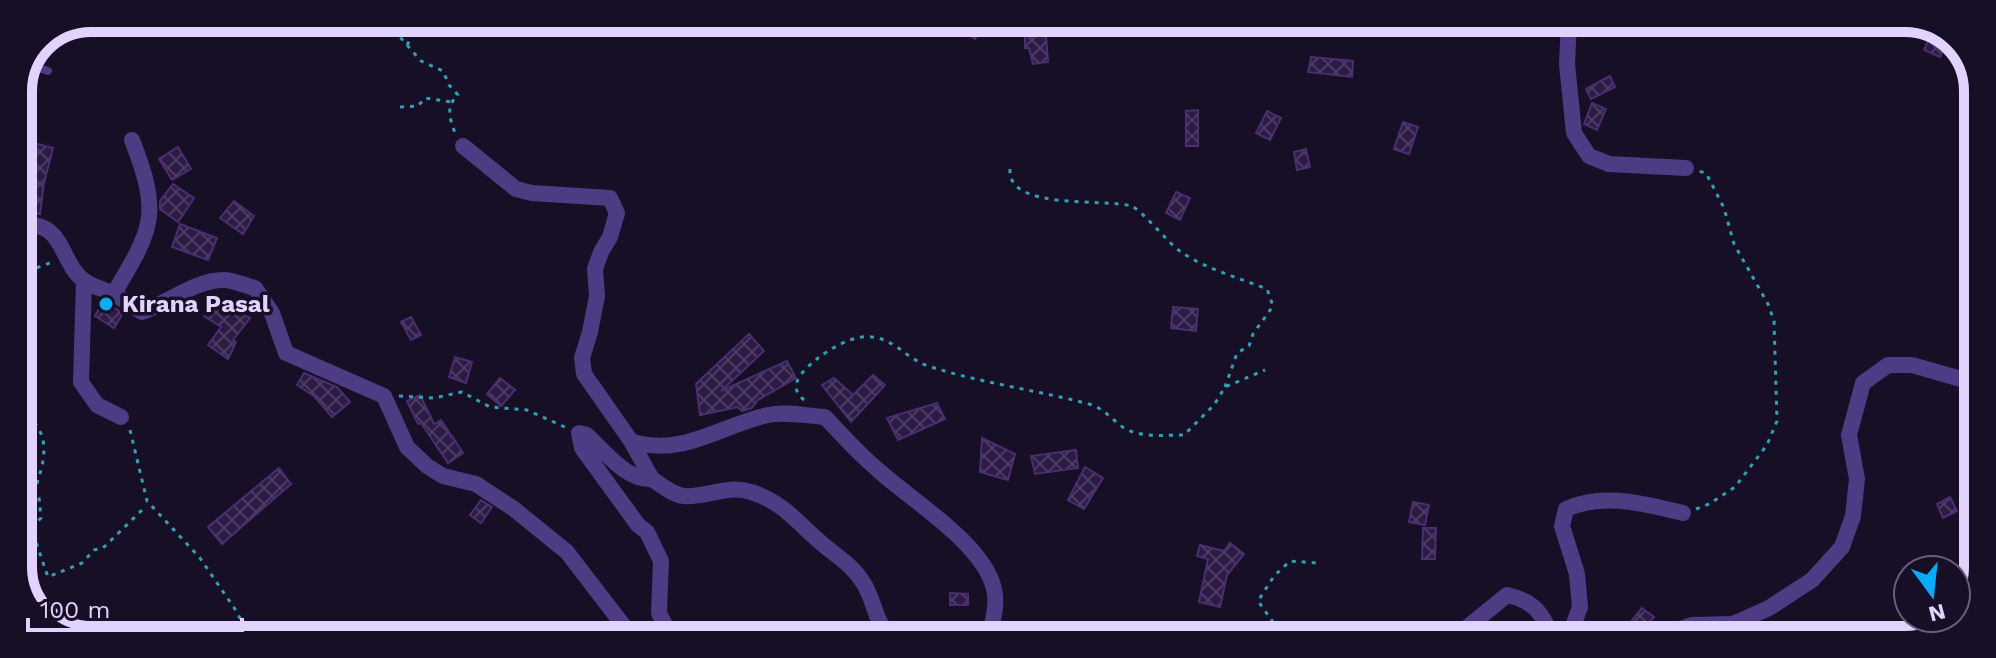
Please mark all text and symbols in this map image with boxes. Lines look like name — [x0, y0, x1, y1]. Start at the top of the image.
place label: Kirana Pasal — [122, 290, 270, 318]
marker: Kirana Pasal — [97, 295, 115, 313]
north arrow — [1892, 554, 1972, 634]
scale bar — [28, 582, 242, 632]
text: 100 m — [40, 596, 110, 624]
text: N — [1926, 599, 1948, 627]

